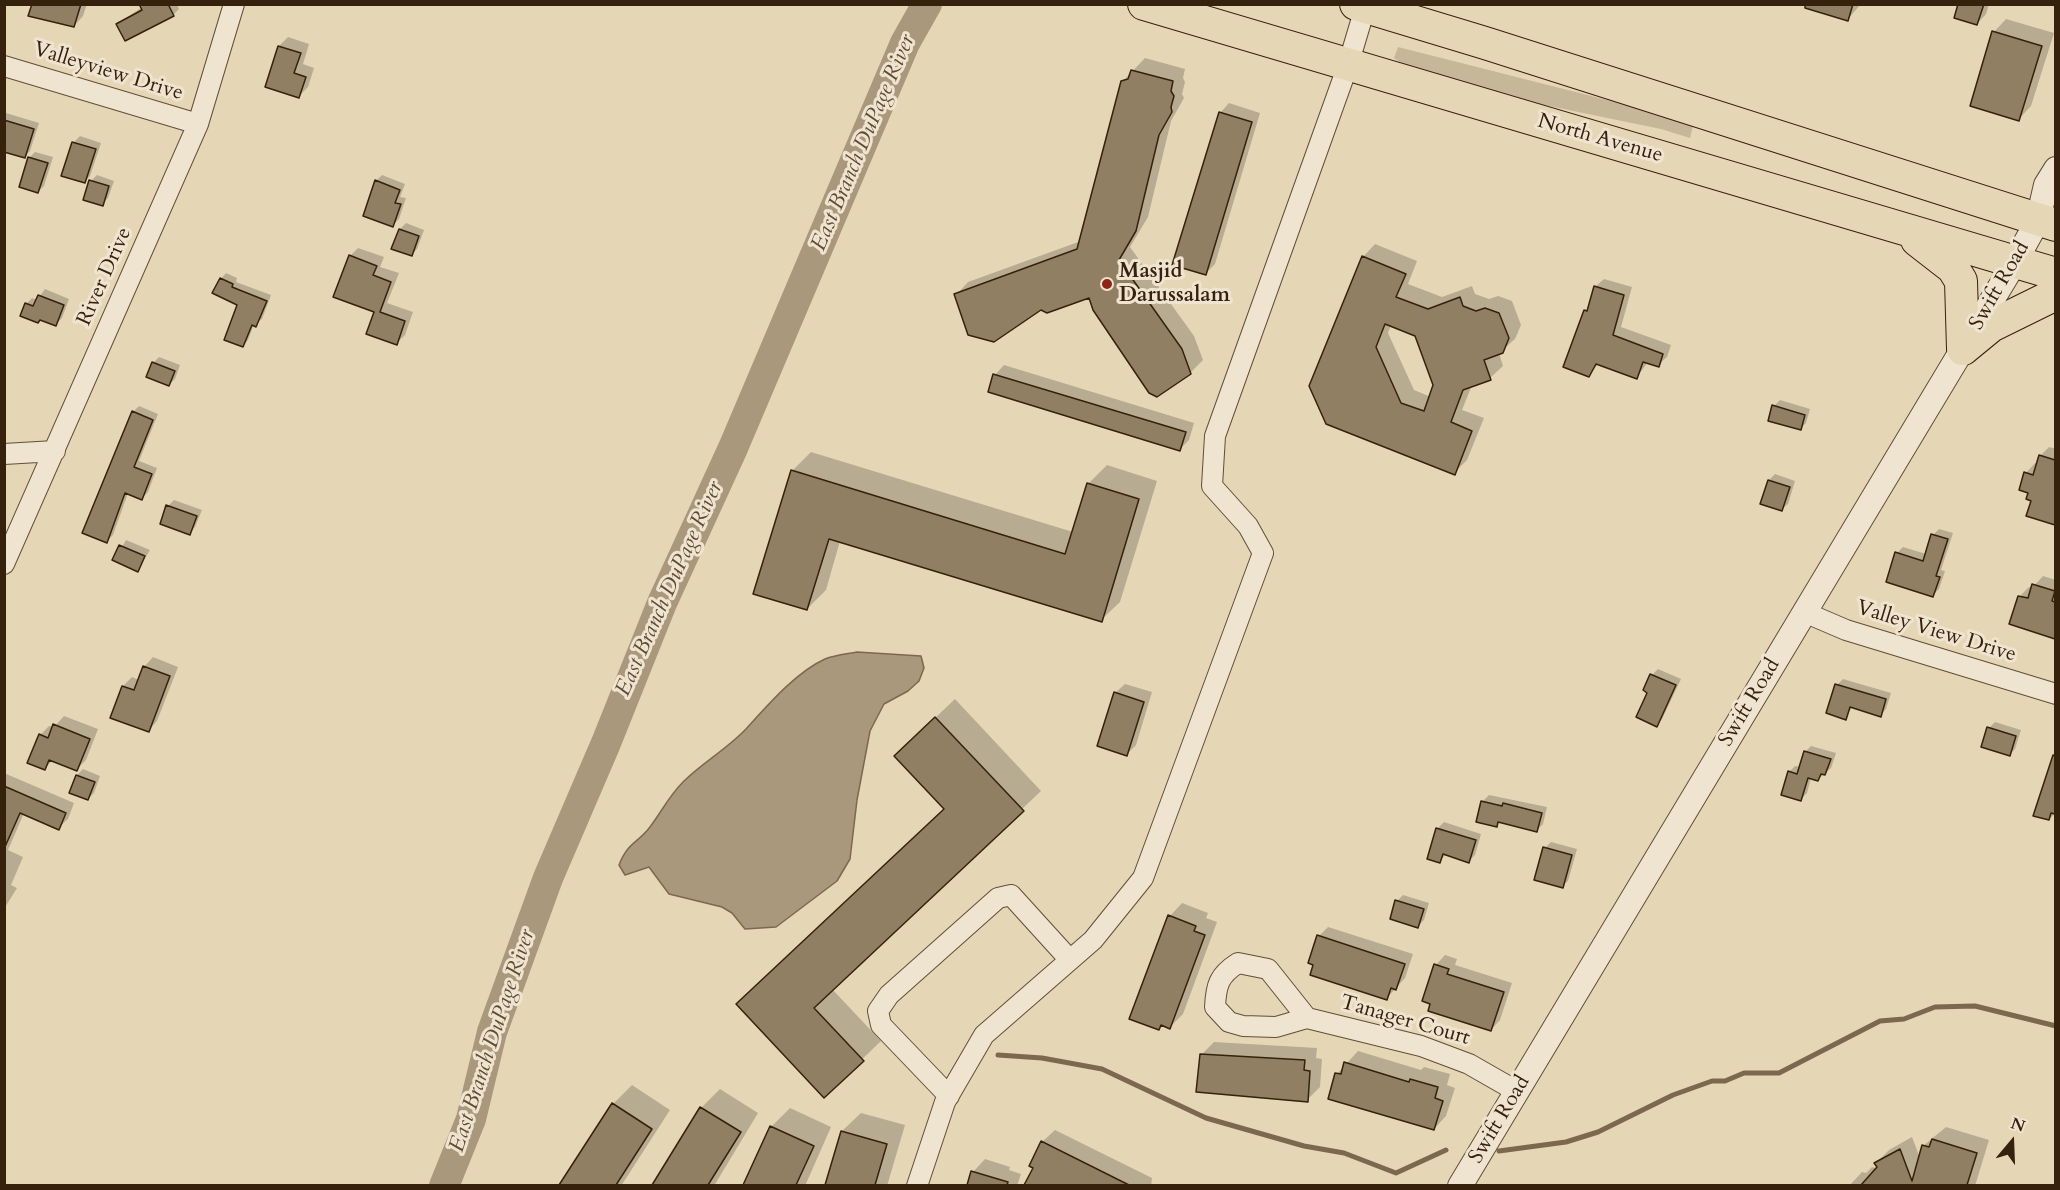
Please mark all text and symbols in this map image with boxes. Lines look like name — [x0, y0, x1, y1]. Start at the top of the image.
water label: East Branch DuPage River — [807, 31, 921, 255]
street label: Valleyview Drive — [30, 37, 186, 107]
street label: North Avenue — [1535, 109, 1665, 169]
street label: River Drive — [72, 224, 138, 330]
street label: Swift Road — [1965, 237, 2035, 335]
place label: Masjid Darussalam — [1119, 259, 1230, 309]
marker: Masjid Darussalam — [1100, 277, 1114, 291]
water label: East Branch DuPage River — [611, 478, 729, 700]
street label: Valley View Drive — [1853, 596, 2019, 668]
street label: Swift Road — [1714, 654, 1786, 752]
water label: East Branch DuPage River — [445, 927, 541, 1155]
street label: Tanager Court — [1337, 991, 1473, 1051]
street label: Swift Road — [1464, 1071, 1536, 1169]
north arrow — [1982, 1112, 2042, 1172]
text: N — [2008, 1112, 2028, 1138]

